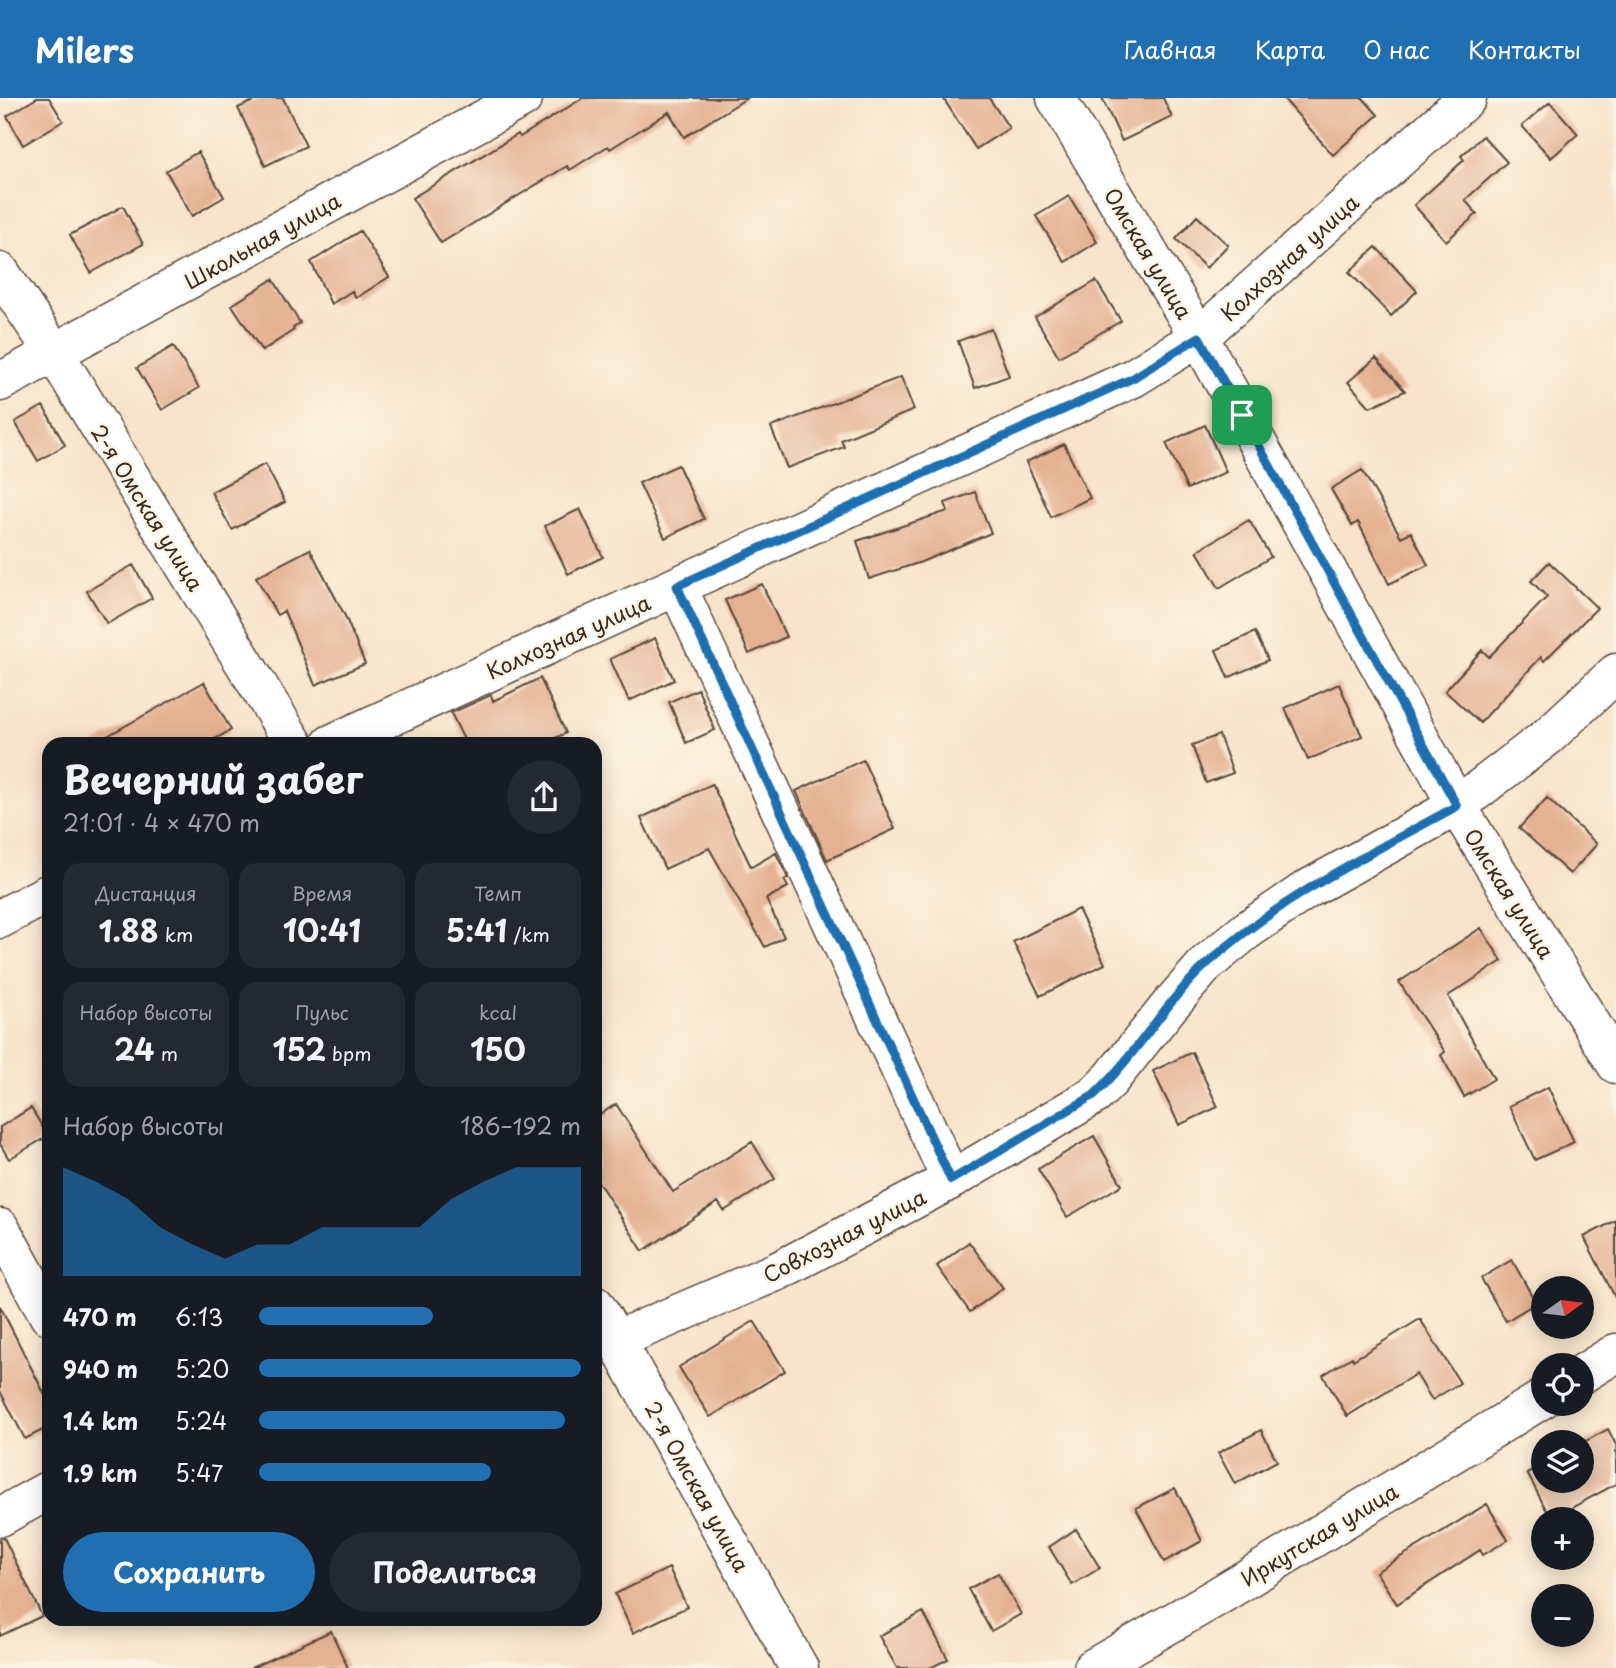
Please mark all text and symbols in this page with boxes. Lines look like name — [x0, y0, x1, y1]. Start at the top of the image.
text: Milers — [35, 24, 134, 74]
text: Главная — [1124, 31, 1217, 67]
text: Карта — [1255, 31, 1325, 67]
text: О нас — [1363, 31, 1430, 67]
text: Контакты — [1468, 31, 1581, 67]
street label: Омская улица — [1097, 181, 1201, 325]
street label: Школьная улица — [178, 183, 347, 296]
street label: Колхозная улица — [1213, 186, 1366, 328]
pin — [1212, 385, 1272, 445]
icon: arrive — [1223, 396, 1261, 434]
street label: 2-я Омская улица — [84, 417, 213, 597]
street label: Колхозная улица — [481, 585, 656, 687]
text: Вечерний забег — [63, 750, 363, 807]
button: share — [507, 760, 581, 834]
text: 21:01 · 4 × 470 m — [63, 805, 260, 840]
street label: Омская улица — [1457, 822, 1563, 965]
text: Дистанция — [96, 879, 196, 907]
text: Время — [292, 879, 352, 907]
text: Темп — [474, 879, 522, 907]
text: 1.88 — [99, 907, 159, 952]
text: 10:41 — [283, 907, 361, 952]
text: 5:41 — [446, 907, 507, 952]
text: km — [159, 920, 193, 948]
text: /km — [507, 920, 550, 948]
text: Набор высоты — [79, 998, 213, 1026]
text: Пульс — [295, 998, 349, 1026]
text: kcal — [479, 998, 517, 1026]
text: 24 — [114, 1026, 155, 1071]
text: 152 — [272, 1026, 326, 1071]
text: 150 — [470, 1026, 526, 1071]
text: m — [155, 1039, 178, 1067]
text: bpm — [326, 1039, 372, 1067]
text: Набор высоты — [63, 1108, 224, 1143]
text: 186–192 m — [460, 1108, 581, 1143]
street label: Совхозная улица — [757, 1180, 932, 1290]
north arrow — [1531, 1276, 1594, 1339]
map controls — [1531, 1276, 1594, 1647]
text: 470 m — [63, 1299, 137, 1334]
text: 6:13 — [175, 1299, 223, 1334]
text: 940 m — [63, 1351, 138, 1386]
text: 5:20 — [175, 1351, 229, 1386]
button: locate — [1531, 1353, 1594, 1416]
street label: 2-я Омская улица — [638, 1395, 759, 1578]
text: 1.4 km — [63, 1403, 138, 1438]
text: 5:24 — [175, 1403, 227, 1438]
button: layers — [1531, 1430, 1594, 1493]
text: 1.9 km — [63, 1455, 137, 1490]
text: 5:47 — [175, 1455, 223, 1490]
street label: Иркутская улица — [1234, 1474, 1404, 1594]
button: + — [1531, 1507, 1594, 1570]
button: Сохранить — [63, 1532, 315, 1612]
button: Поделиться — [329, 1532, 581, 1612]
button: − — [1531, 1584, 1594, 1647]

